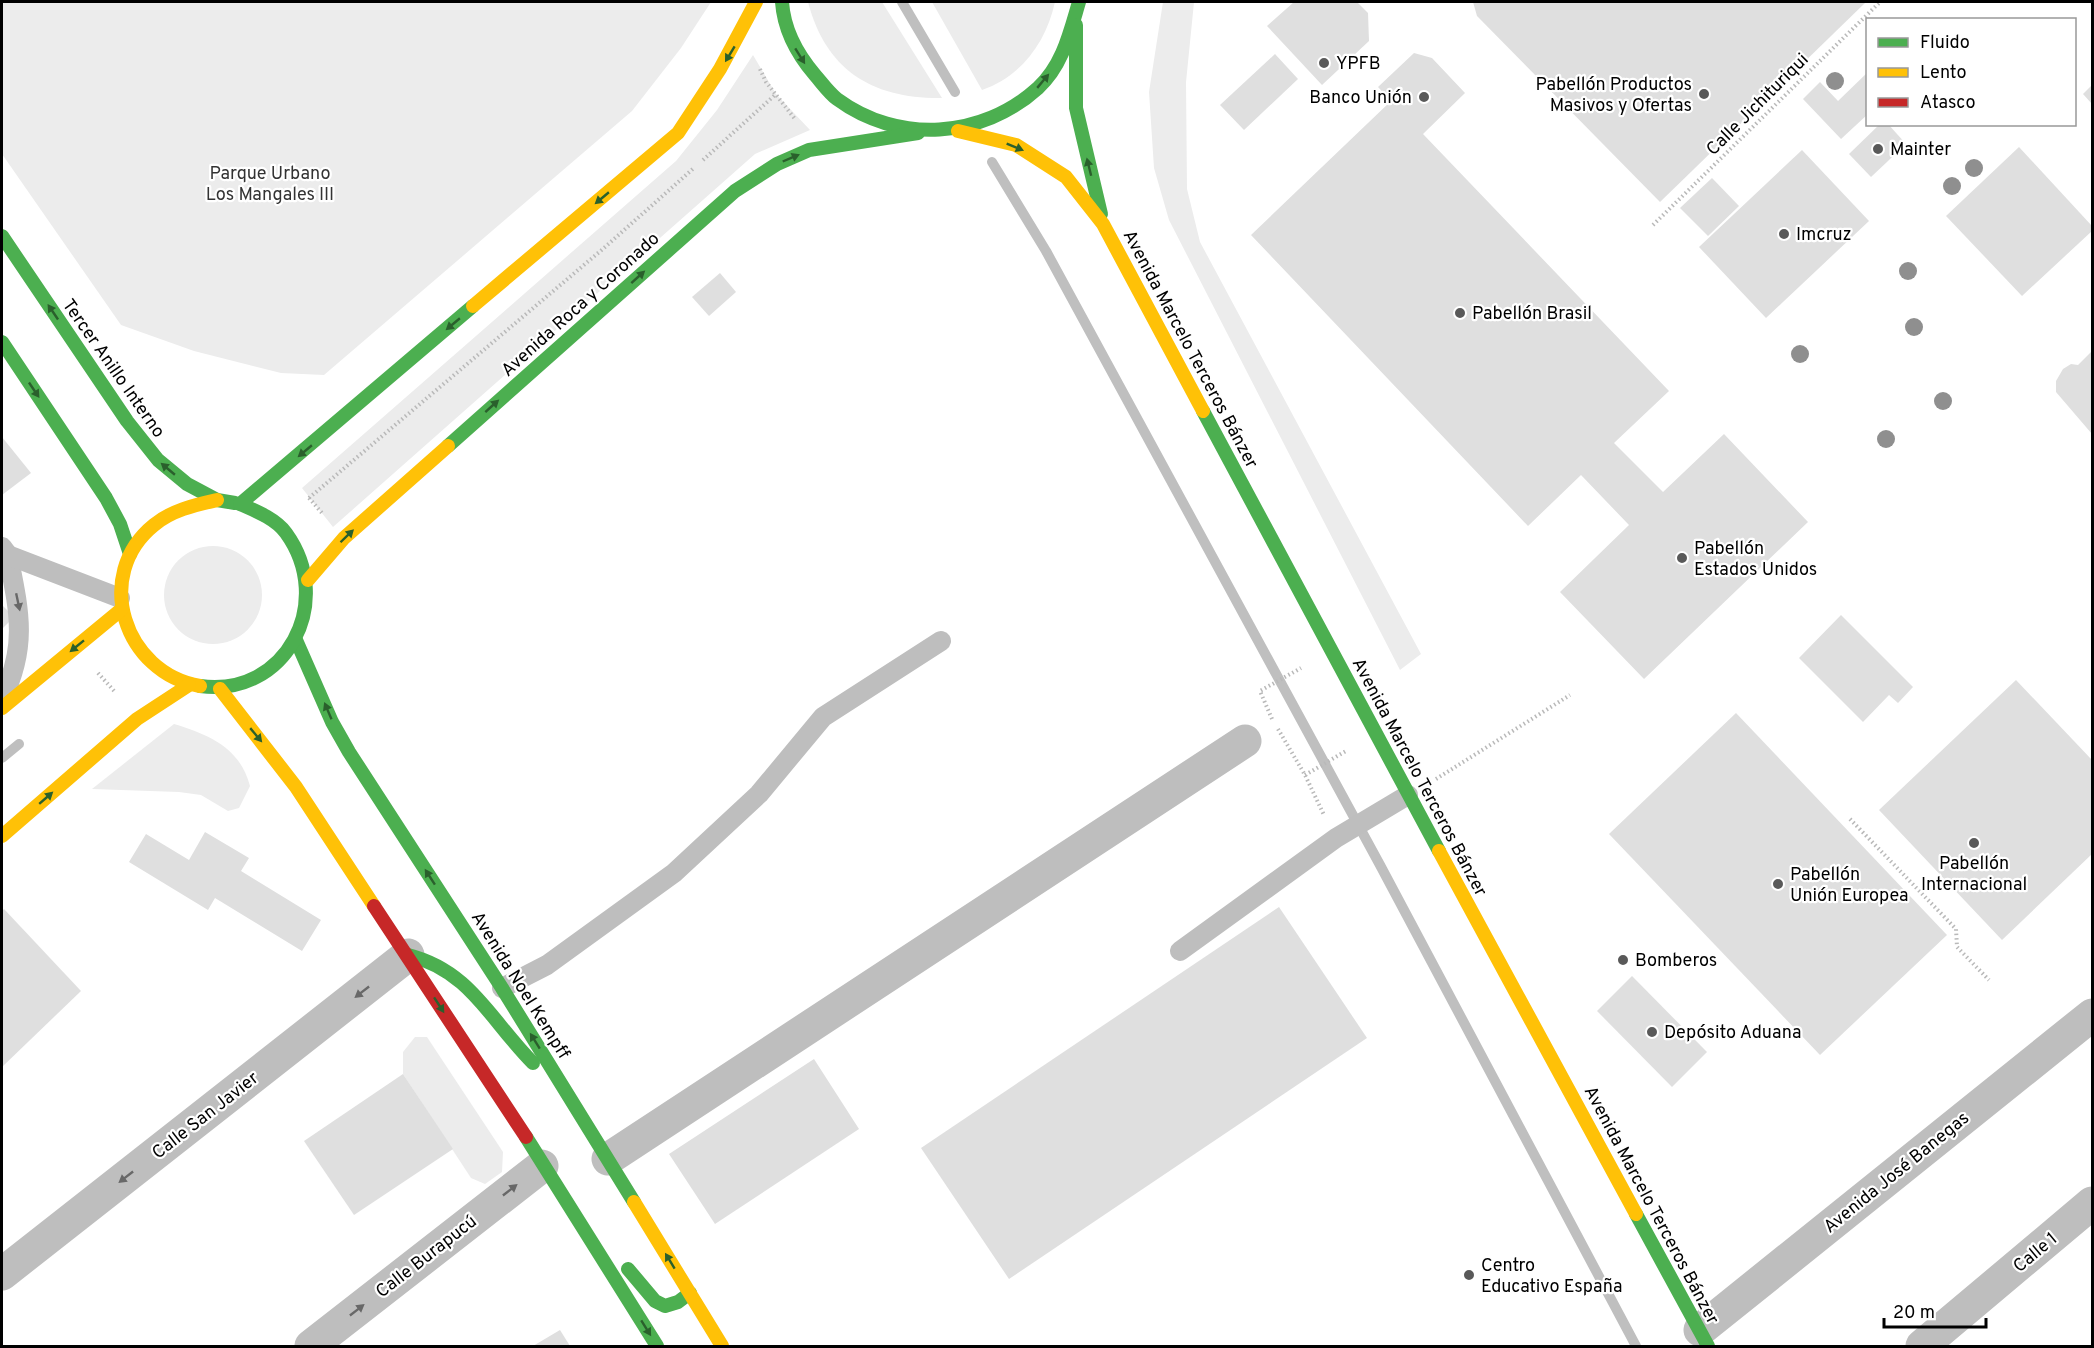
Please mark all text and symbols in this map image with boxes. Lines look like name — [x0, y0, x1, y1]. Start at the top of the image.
legend — [1866, 18, 2076, 126]
text: Fluido — [1920, 32, 1970, 55]
one-way arrow — [724, 46, 735, 62]
one-way arrow — [794, 48, 805, 64]
street label: Calle Jichituriqui — [1702, 49, 1814, 161]
place label: YPFB — [1336, 53, 1380, 76]
marker: YPFB — [1317, 56, 1331, 70]
text: Lento — [1920, 62, 1966, 85]
one-way arrow — [1036, 74, 1049, 89]
place label: Pabellón Productos Masivos y Ofertas — [1535, 74, 1692, 118]
place label: Banco Unión — [1309, 87, 1412, 110]
marker: Pabellón Productos Masivos y Ofertas — [1697, 87, 1711, 101]
marker: Banco Unión — [1417, 90, 1431, 104]
text: Atasco — [1920, 92, 1976, 115]
place label: Mainter — [1890, 139, 1951, 162]
one-way arrow — [1006, 142, 1024, 152]
marker: Mainter — [1871, 142, 1885, 156]
one-way arrow — [782, 152, 800, 162]
one-way arrow — [1083, 158, 1093, 177]
park label: Parque Urbano Los Mangales III — [206, 163, 334, 207]
one-way arrow — [595, 191, 610, 204]
place label: Imcruz — [1796, 224, 1852, 247]
street label: Avenida Marcelo Terceros Bánzer — [1117, 227, 1262, 473]
marker: Imcruz — [1777, 227, 1791, 241]
street label: Avenida Roca y Coronado — [497, 228, 665, 382]
one-way arrow — [630, 271, 645, 284]
street label: Tercer Anillo Interno — [56, 295, 169, 443]
place label: Pabellón Brasil — [1472, 303, 1592, 326]
one-way arrow — [48, 304, 59, 320]
marker: Pabellón Brasil — [1453, 306, 1467, 320]
one-way arrow — [446, 317, 461, 330]
one-way arrow — [28, 382, 40, 398]
one-way arrow — [484, 400, 499, 413]
one-way arrow — [297, 444, 313, 457]
one-way arrow — [161, 463, 176, 476]
one-way arrow — [339, 530, 353, 544]
place label: Pabellón Estados Unidos — [1694, 538, 1817, 582]
marker: Pabellón Estados Unidos — [1675, 551, 1689, 565]
one-way arrow — [14, 593, 23, 612]
one-way arrow — [69, 639, 85, 652]
street label: Avenida Marcelo Terceros Bánzer — [1346, 655, 1491, 901]
one-way arrow — [323, 701, 333, 719]
one-way arrow — [249, 727, 262, 742]
one-way arrow — [38, 792, 53, 805]
marker: Pabellón Internacional — [1967, 836, 1981, 850]
place label: Pabellón Internacional — [1921, 853, 2027, 897]
place label: Pabellón Unión Europea — [1790, 864, 1909, 908]
one-way arrow — [424, 869, 436, 885]
marker: Pabellón Unión Europea — [1771, 877, 1785, 891]
street label: Avenida Noel Kempff — [465, 908, 574, 1064]
place label: Bomberos — [1635, 950, 1717, 973]
marker: Bomberos — [1616, 953, 1630, 967]
one-way arrow — [354, 985, 369, 997]
one-way arrow — [434, 996, 445, 1013]
place label: Depósito Aduana — [1664, 1022, 1801, 1045]
marker: Depósito Aduana — [1645, 1025, 1659, 1039]
one-way arrow — [530, 1033, 541, 1049]
street label: Calle San Javier — [148, 1067, 264, 1165]
street label: Avenida Marcelo Terceros Bánzer — [1578, 1083, 1723, 1329]
street label: Avenida José Banegas — [1819, 1107, 1975, 1239]
one-way arrow — [118, 1170, 133, 1182]
one-way arrow — [503, 1185, 518, 1197]
street label: Calle Burapucú — [372, 1211, 482, 1304]
street label: Calle 1 — [2009, 1228, 2063, 1278]
one-way arrow — [664, 1253, 675, 1269]
place label: Centro Educativo España — [1481, 1255, 1622, 1299]
marker: Centro Educativo España — [1462, 1268, 1476, 1282]
scale bar — [1884, 1291, 1986, 1329]
text: 20 m — [1893, 1302, 1935, 1325]
one-way arrow — [349, 1305, 364, 1317]
one-way arrow — [641, 1320, 652, 1336]

